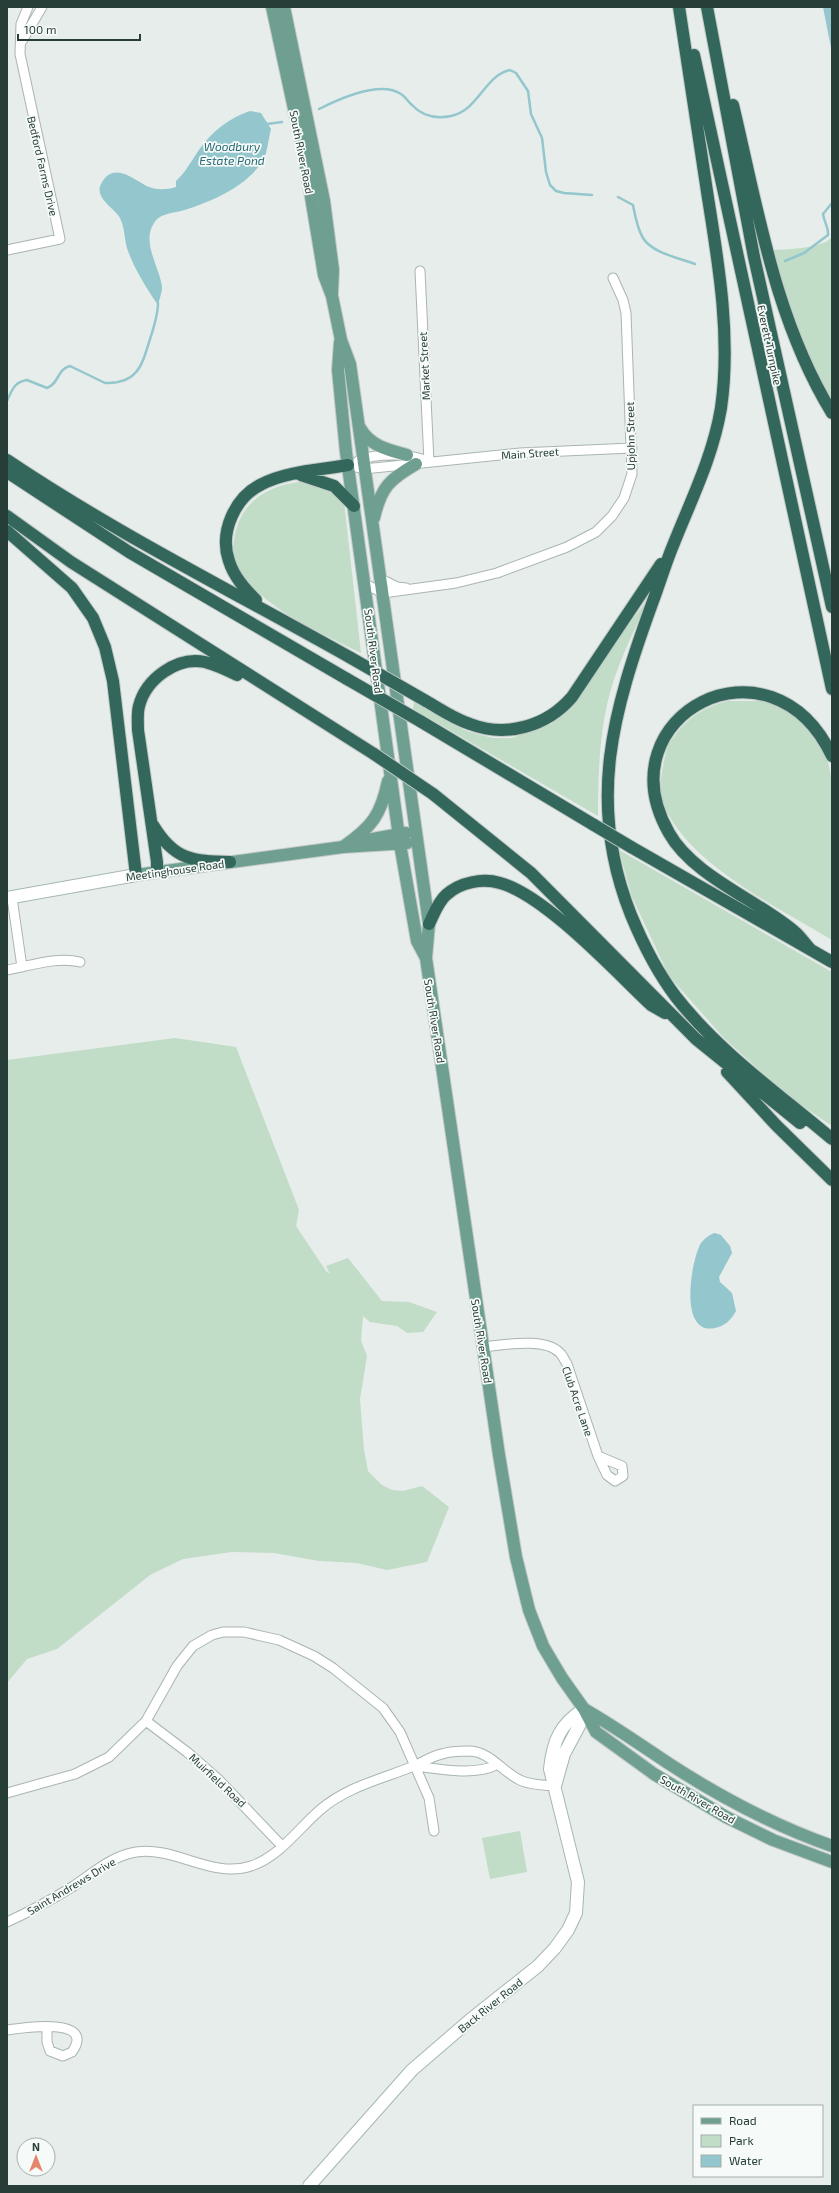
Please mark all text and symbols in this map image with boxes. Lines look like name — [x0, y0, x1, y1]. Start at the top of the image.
scale bar — [18, 16, 140, 42]
text: 100 m — [24, 22, 56, 36]
street label: South River Road — [288, 109, 316, 195]
street label: Bedford Farms Drive — [25, 115, 61, 217]
water label: Woodbury Estate Pond — [199, 139, 265, 167]
street label: Everett Turnpike — [755, 304, 785, 386]
street label: Market Street — [416, 331, 432, 401]
street label: Upjohn Street — [623, 402, 638, 470]
street label: Main Street — [501, 444, 559, 462]
street label: South River Road — [362, 608, 386, 694]
street label: Meetinghouse Road — [125, 857, 225, 883]
street label: South River Road — [422, 978, 448, 1064]
street label: South River Road — [469, 1298, 495, 1384]
street label: Club Acre Lane — [560, 1364, 596, 1438]
street label: Muirfield Road — [187, 1750, 249, 1810]
street label: South River Road — [658, 1772, 738, 1826]
street label: Saint Andrews Drive — [25, 1854, 118, 1917]
street label: Back River Road — [455, 1975, 525, 2035]
legend — [693, 2105, 823, 2177]
text: Road — [729, 2113, 757, 2127]
text: Park — [729, 2133, 754, 2147]
north arrow — [16, 2137, 56, 2177]
text: N — [32, 2140, 40, 2153]
text: Water — [729, 2153, 763, 2167]

